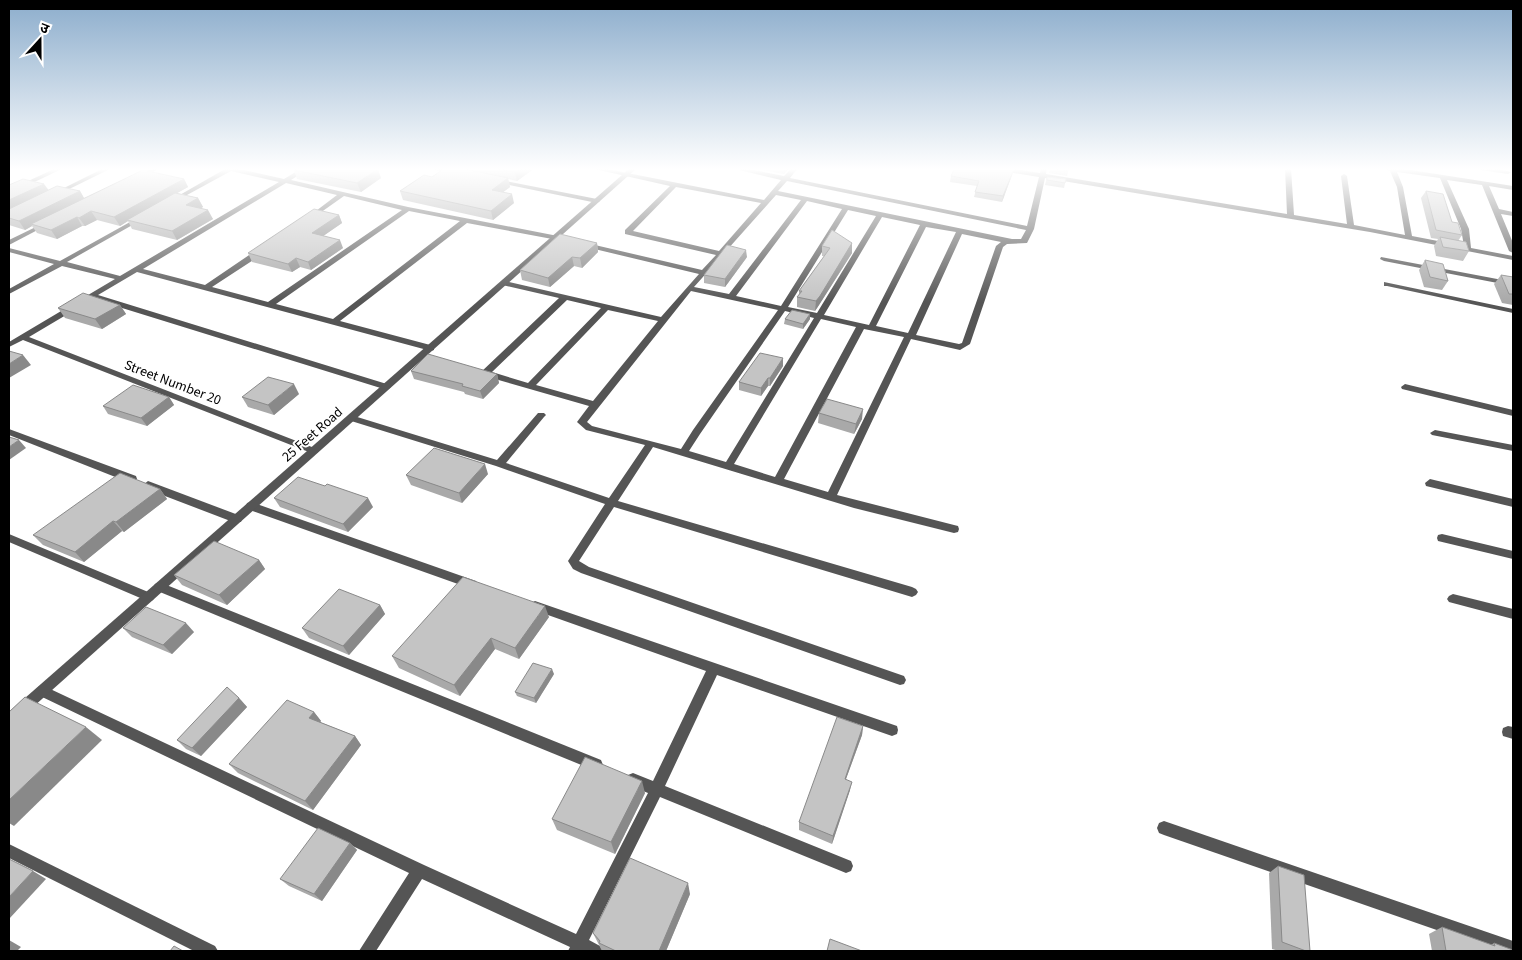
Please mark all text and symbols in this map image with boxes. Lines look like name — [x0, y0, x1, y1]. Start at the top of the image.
north arrow — [15, 15, 65, 65]
text: उ — [37, 18, 52, 40]
street label: Street Number 20 — [121, 355, 224, 411]
street label: 25 Feet Road — [278, 403, 347, 467]

